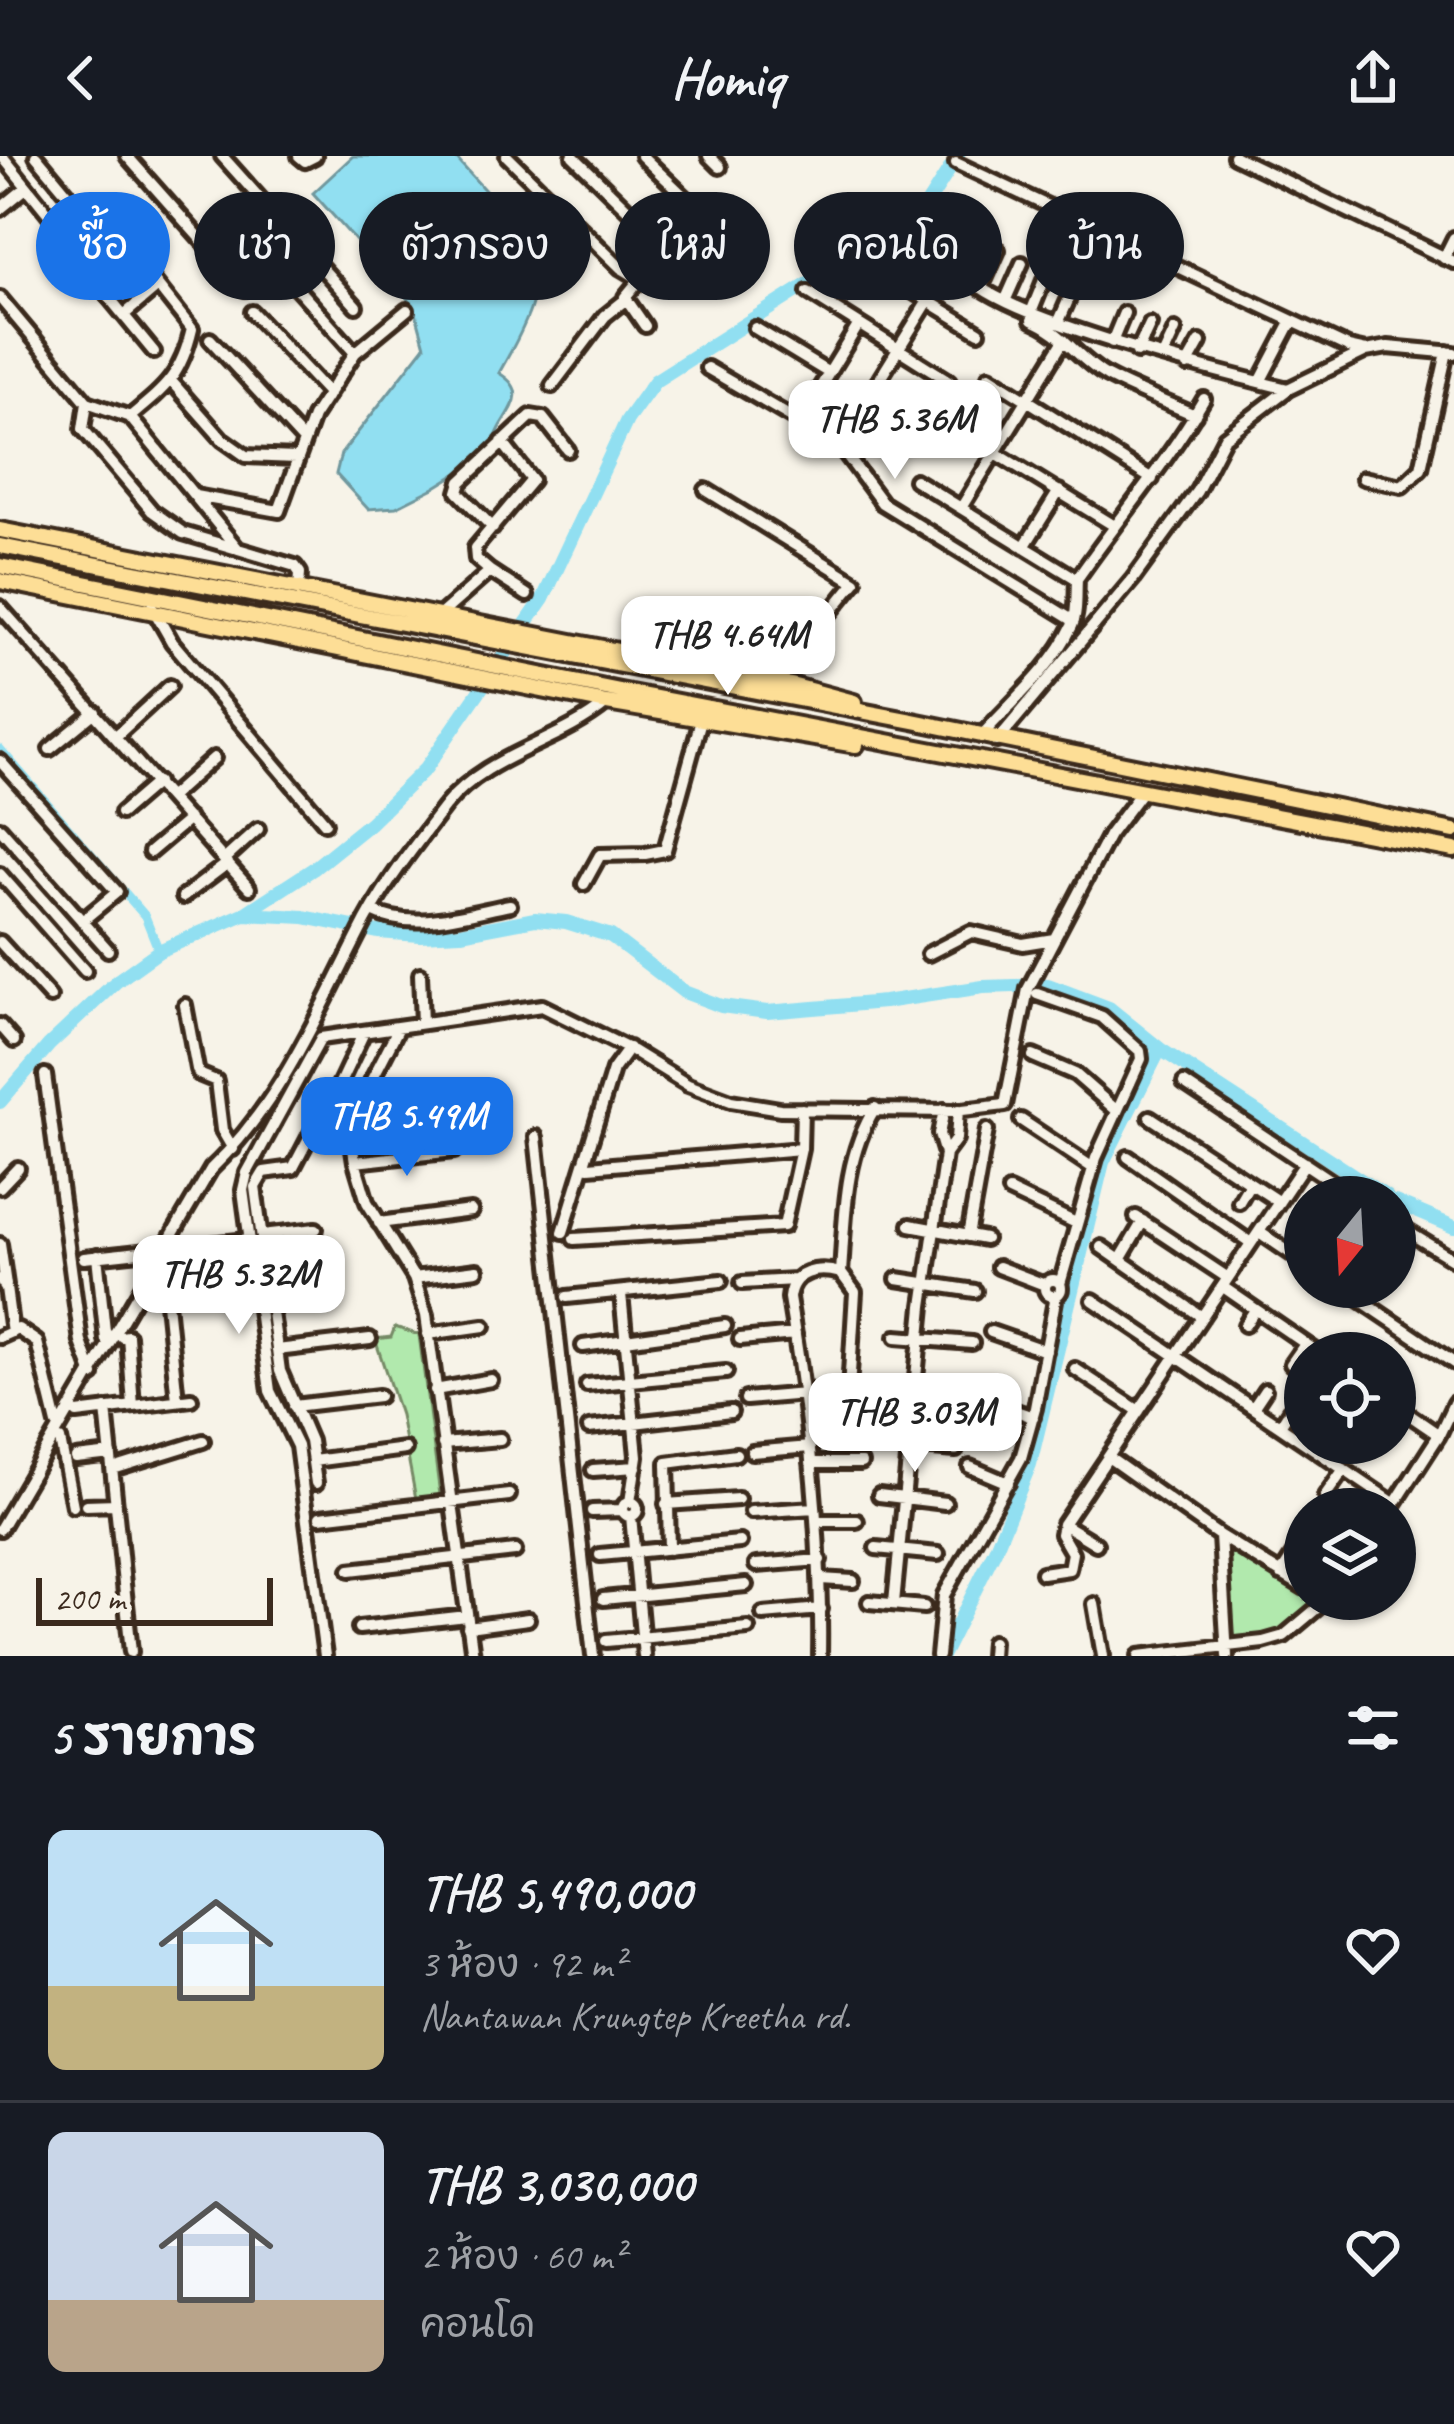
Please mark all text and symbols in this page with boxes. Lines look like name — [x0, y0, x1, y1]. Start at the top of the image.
text: Homiq — [671, 44, 783, 112]
icon: back — [48, 45, 114, 111]
icon: share — [1340, 45, 1406, 111]
chip: ซื้อ — [36, 192, 170, 300]
chip: เช่า — [194, 192, 335, 300]
chip: ตัวกรอง — [359, 192, 591, 300]
chip: ใหม่ — [615, 192, 770, 300]
chip: คอนโด — [794, 192, 1002, 300]
chip: บ้าน — [1026, 192, 1184, 300]
pin: THB 5.36M — [758, 380, 1032, 482]
text: THB 5.36M — [816, 394, 974, 443]
pin: THB 4.64M — [591, 596, 865, 698]
text: THB 4.64M — [648, 610, 808, 659]
pin: THB 5.49M — [270, 1077, 544, 1179]
text: THB 5.49M — [328, 1091, 486, 1140]
north arrow — [1284, 1176, 1416, 1308]
map controls — [1284, 1176, 1416, 1620]
pin: THB 5.32M — [102, 1235, 376, 1337]
text: THB 5.32M — [160, 1249, 318, 1298]
button: locate — [1284, 1332, 1416, 1464]
pin: THB 3.03M — [778, 1373, 1052, 1475]
text: THB 3.03M — [836, 1387, 994, 1436]
button: layers — [1284, 1488, 1416, 1620]
scale bar — [36, 1572, 273, 1625]
text: 200 m — [54, 1578, 125, 1620]
icon: filters — [1340, 1695, 1406, 1761]
text: 5 รายการ — [48, 1705, 257, 1769]
text: THB 5,490,000 — [420, 1860, 691, 1924]
icon: home — [144, 1878, 288, 2022]
icon: heart — [1340, 1917, 1406, 1983]
text: 3 ห้อง · 92 m² — [420, 1940, 624, 1989]
text: Nantawan Krungtep Kreetha rd. — [420, 1992, 850, 2041]
text: THB 3,030,000 — [420, 2152, 692, 2216]
icon: home — [144, 2180, 288, 2324]
icon: heart — [1340, 2219, 1406, 2285]
text: 2 ห้อง · 60 m² — [420, 2232, 624, 2281]
text: คอนโด — [420, 2300, 535, 2349]

